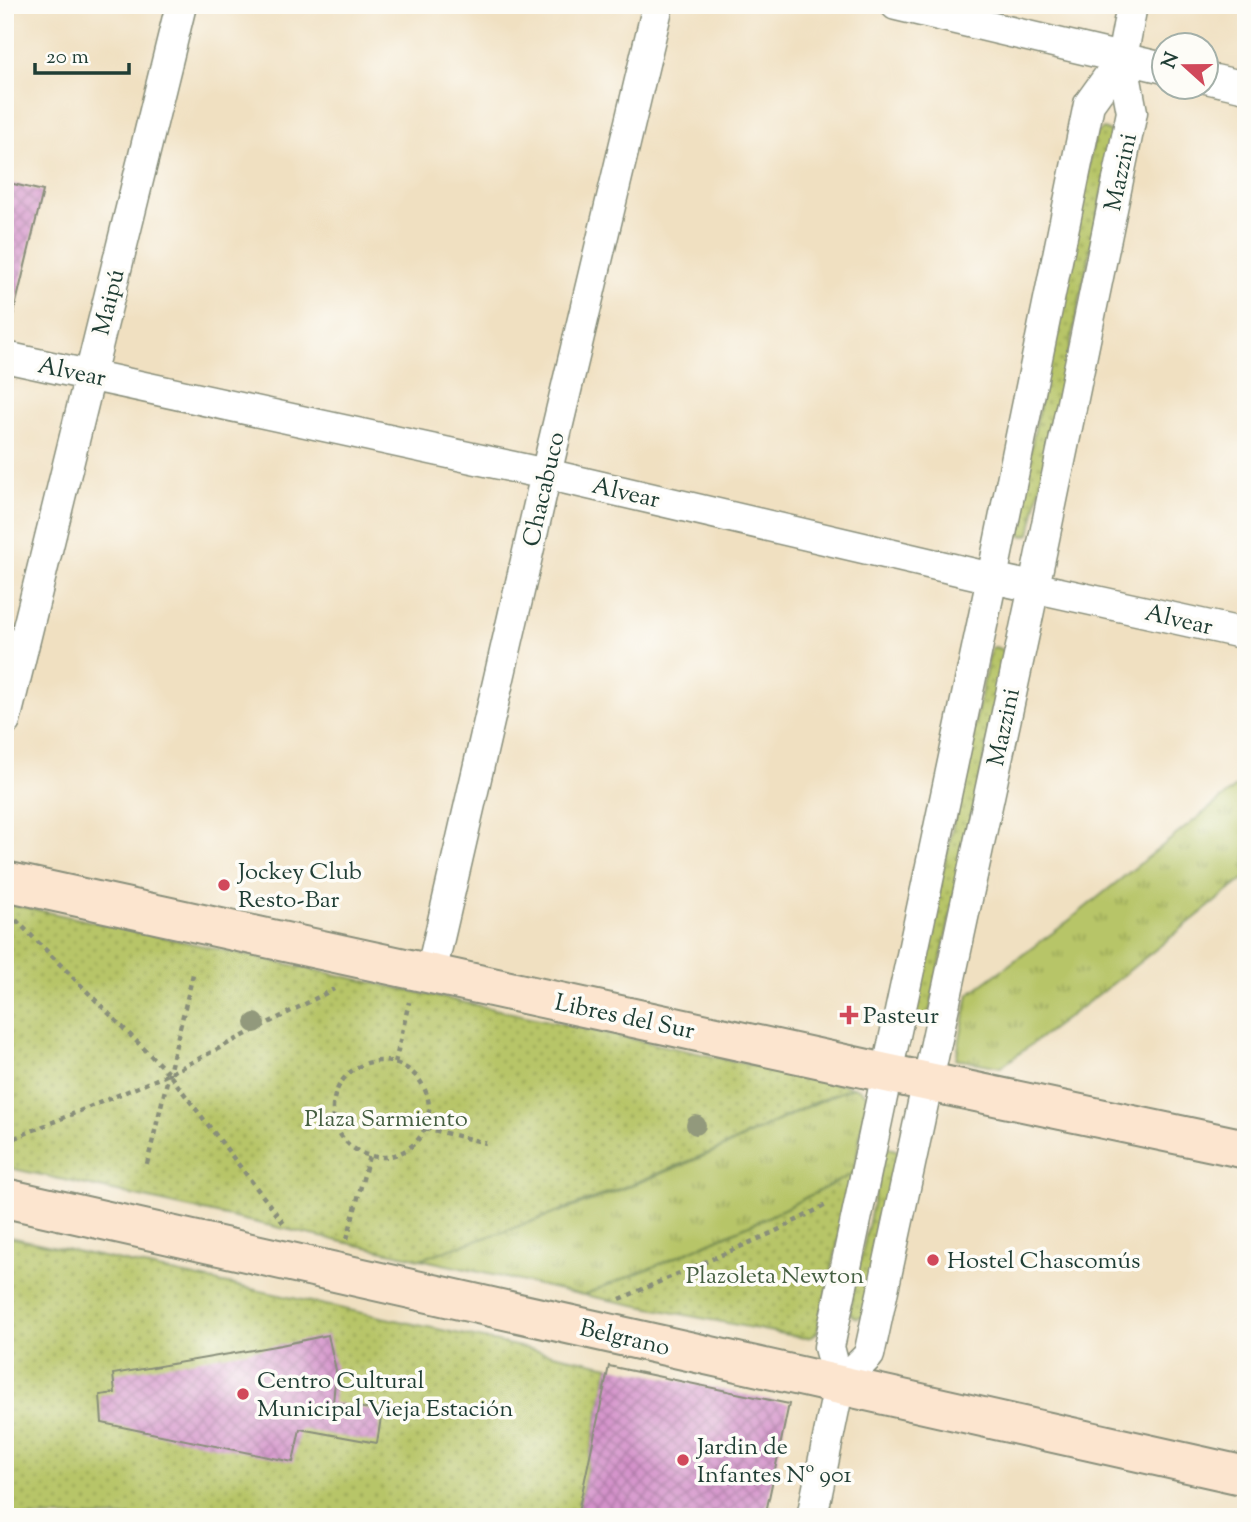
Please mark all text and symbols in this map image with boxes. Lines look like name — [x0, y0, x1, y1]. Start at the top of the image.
scale bar — [35, 32, 130, 76]
north arrow — [1150, 32, 1220, 102]
text: 20 m — [46, 43, 89, 73]
text: N — [1156, 49, 1187, 73]
street label: Mazzini — [1097, 130, 1147, 215]
street label: Maipú — [85, 266, 135, 339]
street label: Alvear — [34, 349, 109, 397]
street label: Chacabuco — [515, 429, 575, 550]
street label: Alvear — [588, 470, 663, 518]
street label: Alvear — [1141, 597, 1216, 645]
street label: Mazzini — [980, 685, 1030, 770]
place label: Jockey Club Resto-Bar — [236, 856, 362, 918]
marker: Jockey Club Resto-Bar — [216, 877, 232, 893]
street label: Libres del Sur — [551, 987, 698, 1049]
place label: Pasteur — [863, 1000, 939, 1034]
marker: Pasteur — [841, 1007, 857, 1023]
park label: Plaza Sarmiento — [304, 1103, 468, 1137]
place label: Hostel Chascomús — [947, 1245, 1140, 1279]
marker: Hostel Chascomús — [925, 1252, 941, 1268]
park label: Plazoleta Newton — [686, 1260, 864, 1294]
street label: Belgrano — [576, 1312, 673, 1366]
place label: Centro Cultural Municipal Vieja Estación — [257, 1365, 513, 1427]
marker: Centro Cultural Municipal Vieja Estación — [235, 1386, 251, 1402]
place label: Jardin de Infantes Nº 901 — [695, 1431, 852, 1493]
marker: Jardin de Infantes Nº 901 — [675, 1452, 691, 1468]

